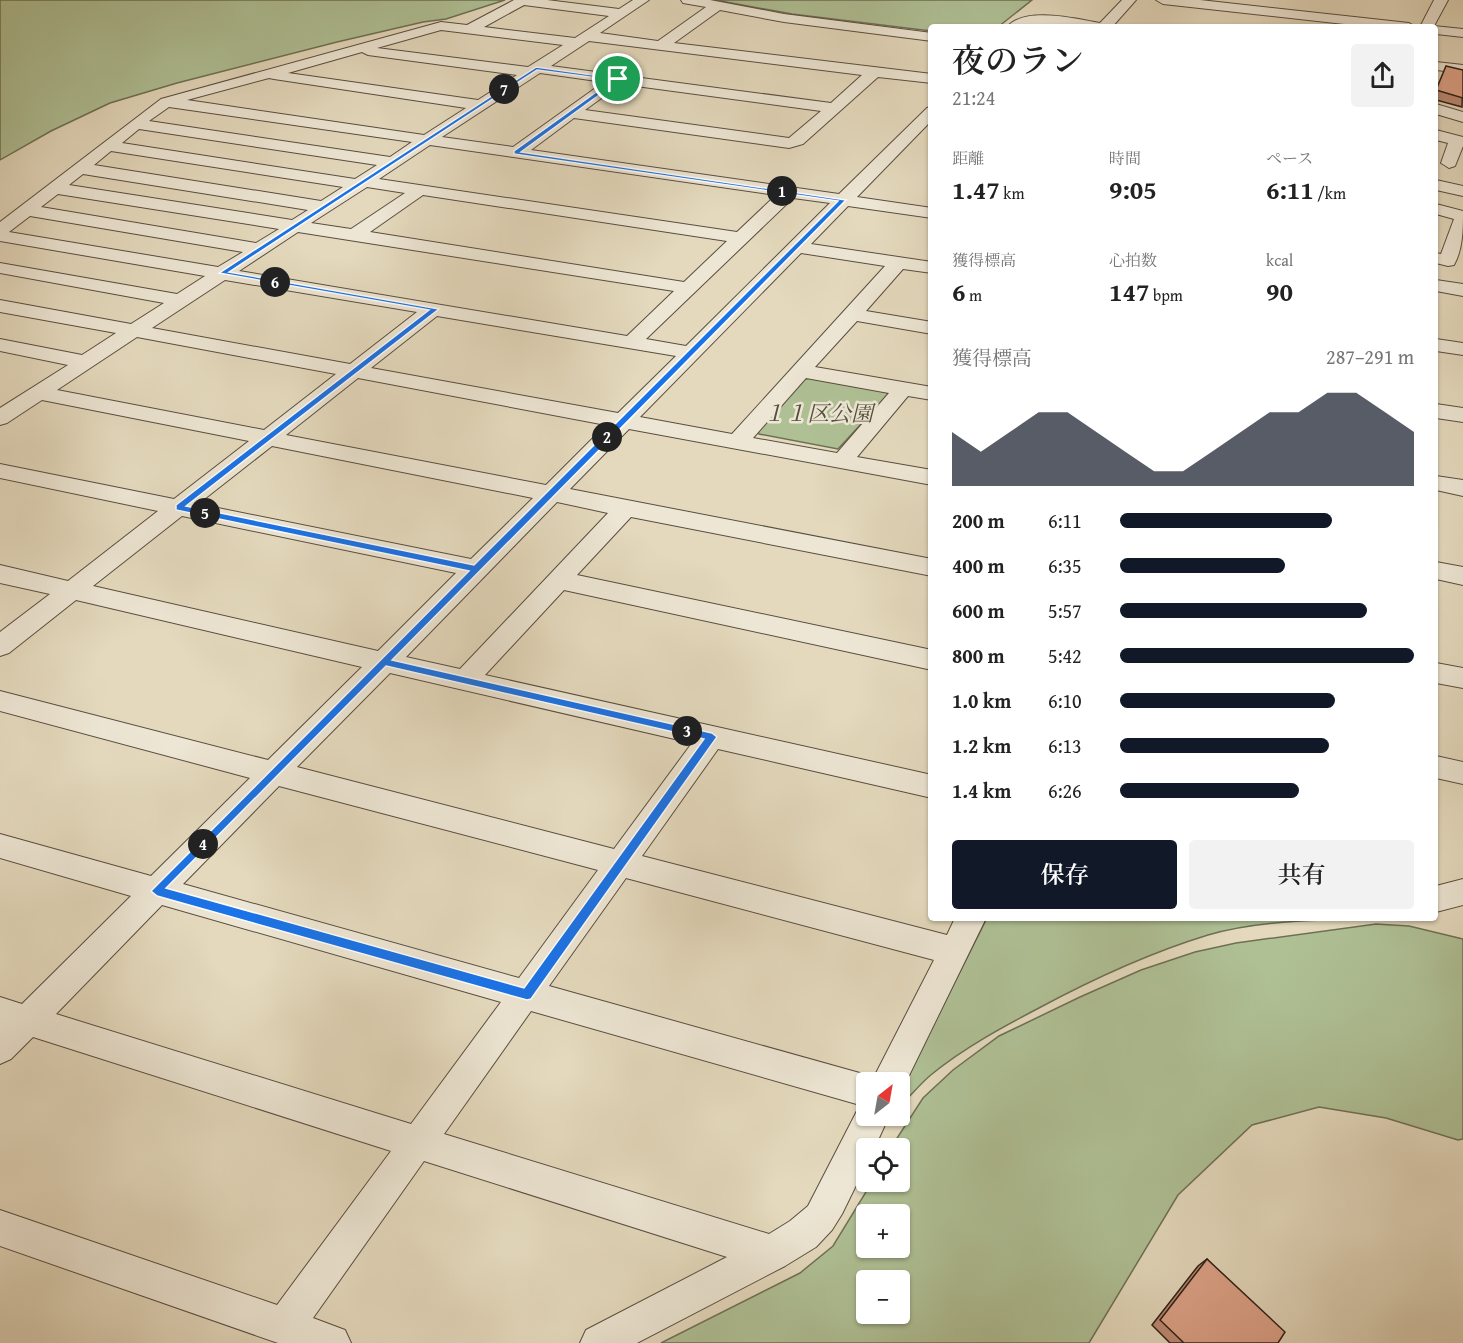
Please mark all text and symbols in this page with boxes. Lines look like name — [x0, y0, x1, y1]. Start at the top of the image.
text: 夜のラン — [952, 36, 1084, 84]
button: share — [1351, 44, 1414, 107]
pin — [592, 53, 643, 104]
icon: arrive — [601, 62, 634, 95]
pin: 7 — [489, 74, 519, 104]
text: 7 — [500, 77, 508, 101]
text: 21:24 — [952, 83, 995, 112]
text: 距離 — [952, 146, 984, 170]
text: 時間 — [1109, 146, 1141, 170]
text: ペース — [1266, 146, 1313, 170]
text: 1.47 — [952, 170, 1000, 209]
text: 9:05 — [1109, 170, 1157, 209]
text: 6:11 — [1266, 170, 1314, 209]
pin: 1 — [767, 176, 797, 206]
text: 1 — [778, 179, 786, 203]
text: km — [1000, 181, 1024, 205]
text: /km — [1314, 181, 1346, 205]
text: 獲得標高 — [952, 248, 1016, 272]
text: 心拍数 — [1109, 248, 1157, 272]
text: kcal — [1266, 248, 1293, 272]
pin: 6 — [260, 267, 290, 297]
text: 6 — [271, 270, 279, 294]
text: 6 — [952, 272, 965, 311]
text: 147 — [1109, 272, 1149, 311]
text: 90 — [1266, 272, 1293, 311]
text: m — [965, 283, 982, 307]
text: bpm — [1149, 283, 1183, 307]
text: 287–291 m — [1326, 342, 1414, 371]
text: 獲得標高 — [952, 343, 1032, 372]
park label: １１区公園 — [763, 397, 876, 429]
pin: 2 — [592, 422, 622, 452]
text: 2 — [603, 425, 611, 449]
pin: 5 — [190, 498, 220, 528]
text: 5 — [201, 501, 209, 525]
text: 200 m — [952, 506, 1005, 535]
text: 6:11 — [1048, 506, 1082, 535]
text: 400 m — [952, 551, 1005, 580]
text: 6:35 — [1048, 551, 1082, 580]
text: 600 m — [952, 596, 1005, 625]
text: 5:57 — [1048, 596, 1082, 625]
text: 800 m — [952, 641, 1005, 670]
text: 5:42 — [1048, 641, 1082, 670]
text: 1.0 km — [952, 686, 1011, 715]
text: 6:10 — [1048, 686, 1082, 715]
pin: 3 — [672, 716, 702, 746]
text: 3 — [683, 719, 691, 743]
text: 1.2 km — [952, 731, 1011, 760]
text: 6:13 — [1048, 731, 1082, 760]
text: 1.4 km — [952, 776, 1011, 805]
text: 6:26 — [1048, 776, 1082, 805]
pin: 4 — [188, 829, 218, 859]
text: 4 — [199, 832, 207, 856]
button: 保存 — [952, 840, 1177, 909]
button: 共有 — [1189, 840, 1414, 909]
north arrow — [856, 1072, 910, 1126]
map controls — [856, 1072, 910, 1324]
button: locate — [856, 1138, 910, 1192]
button: + — [856, 1204, 910, 1258]
button: − — [856, 1270, 910, 1324]

